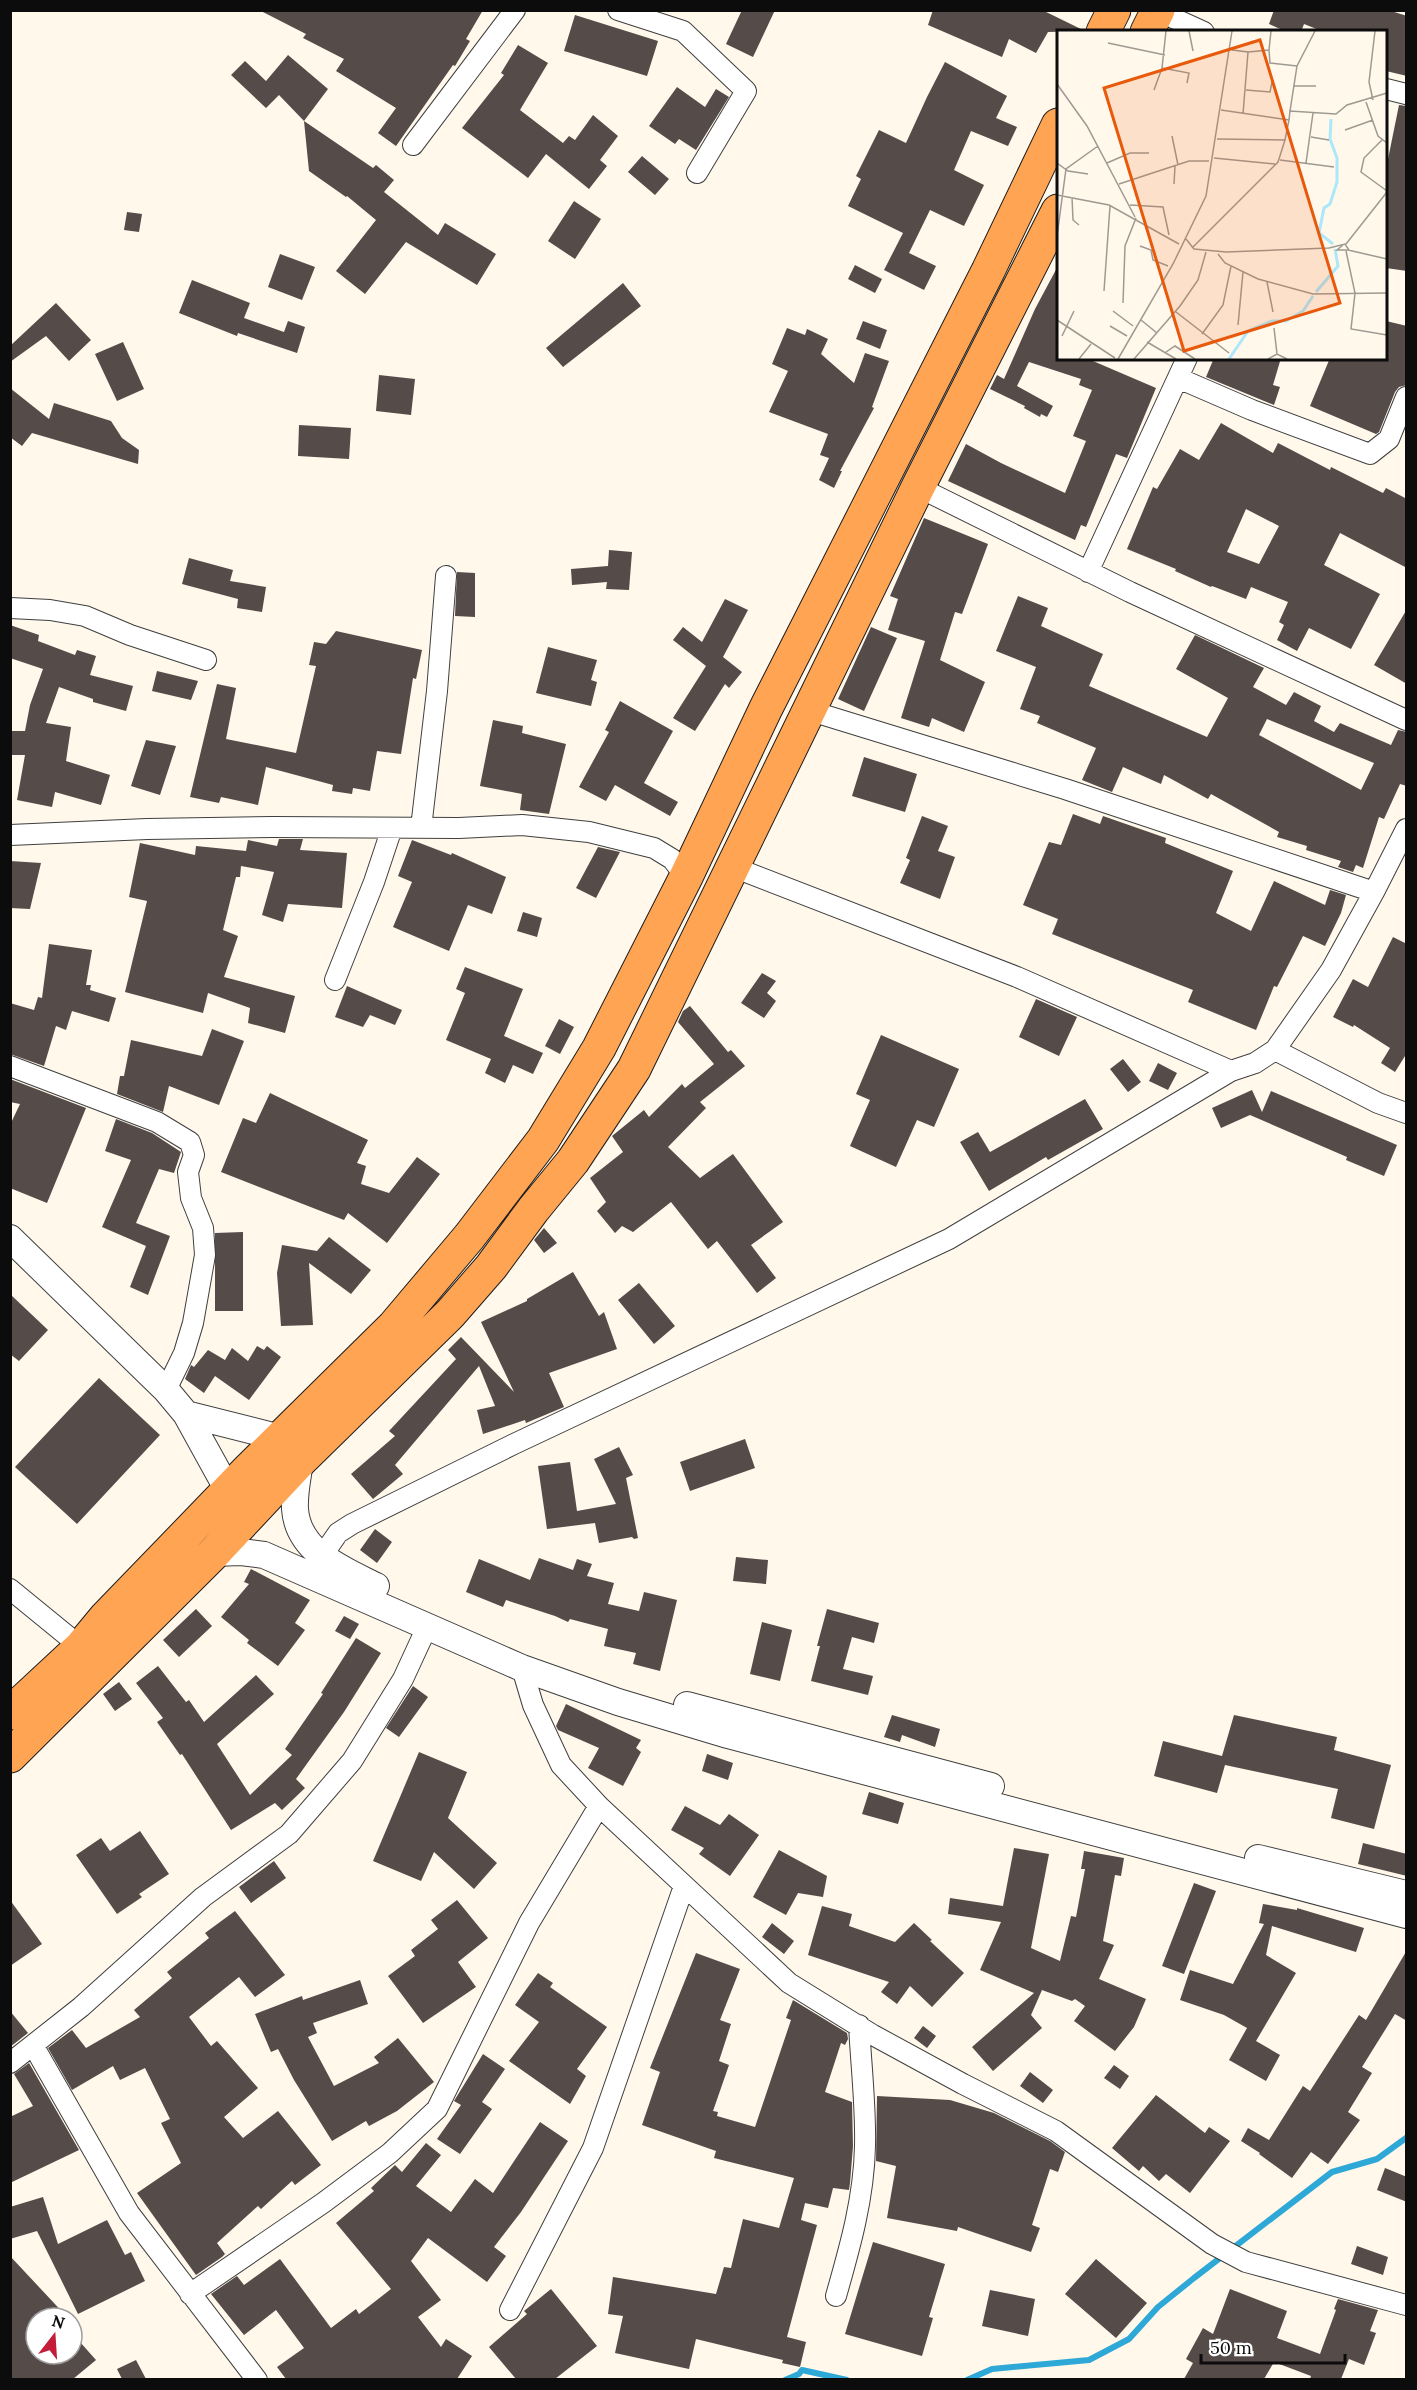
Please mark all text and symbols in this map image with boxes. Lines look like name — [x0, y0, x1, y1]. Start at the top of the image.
inset map — [1057, 30, 1387, 360]
north arrow — [24, 2306, 84, 2366]
text: N — [50, 2310, 67, 2333]
scale bar — [1201, 2327, 1345, 2365]
text: 50 m — [1210, 2336, 1252, 2359]

